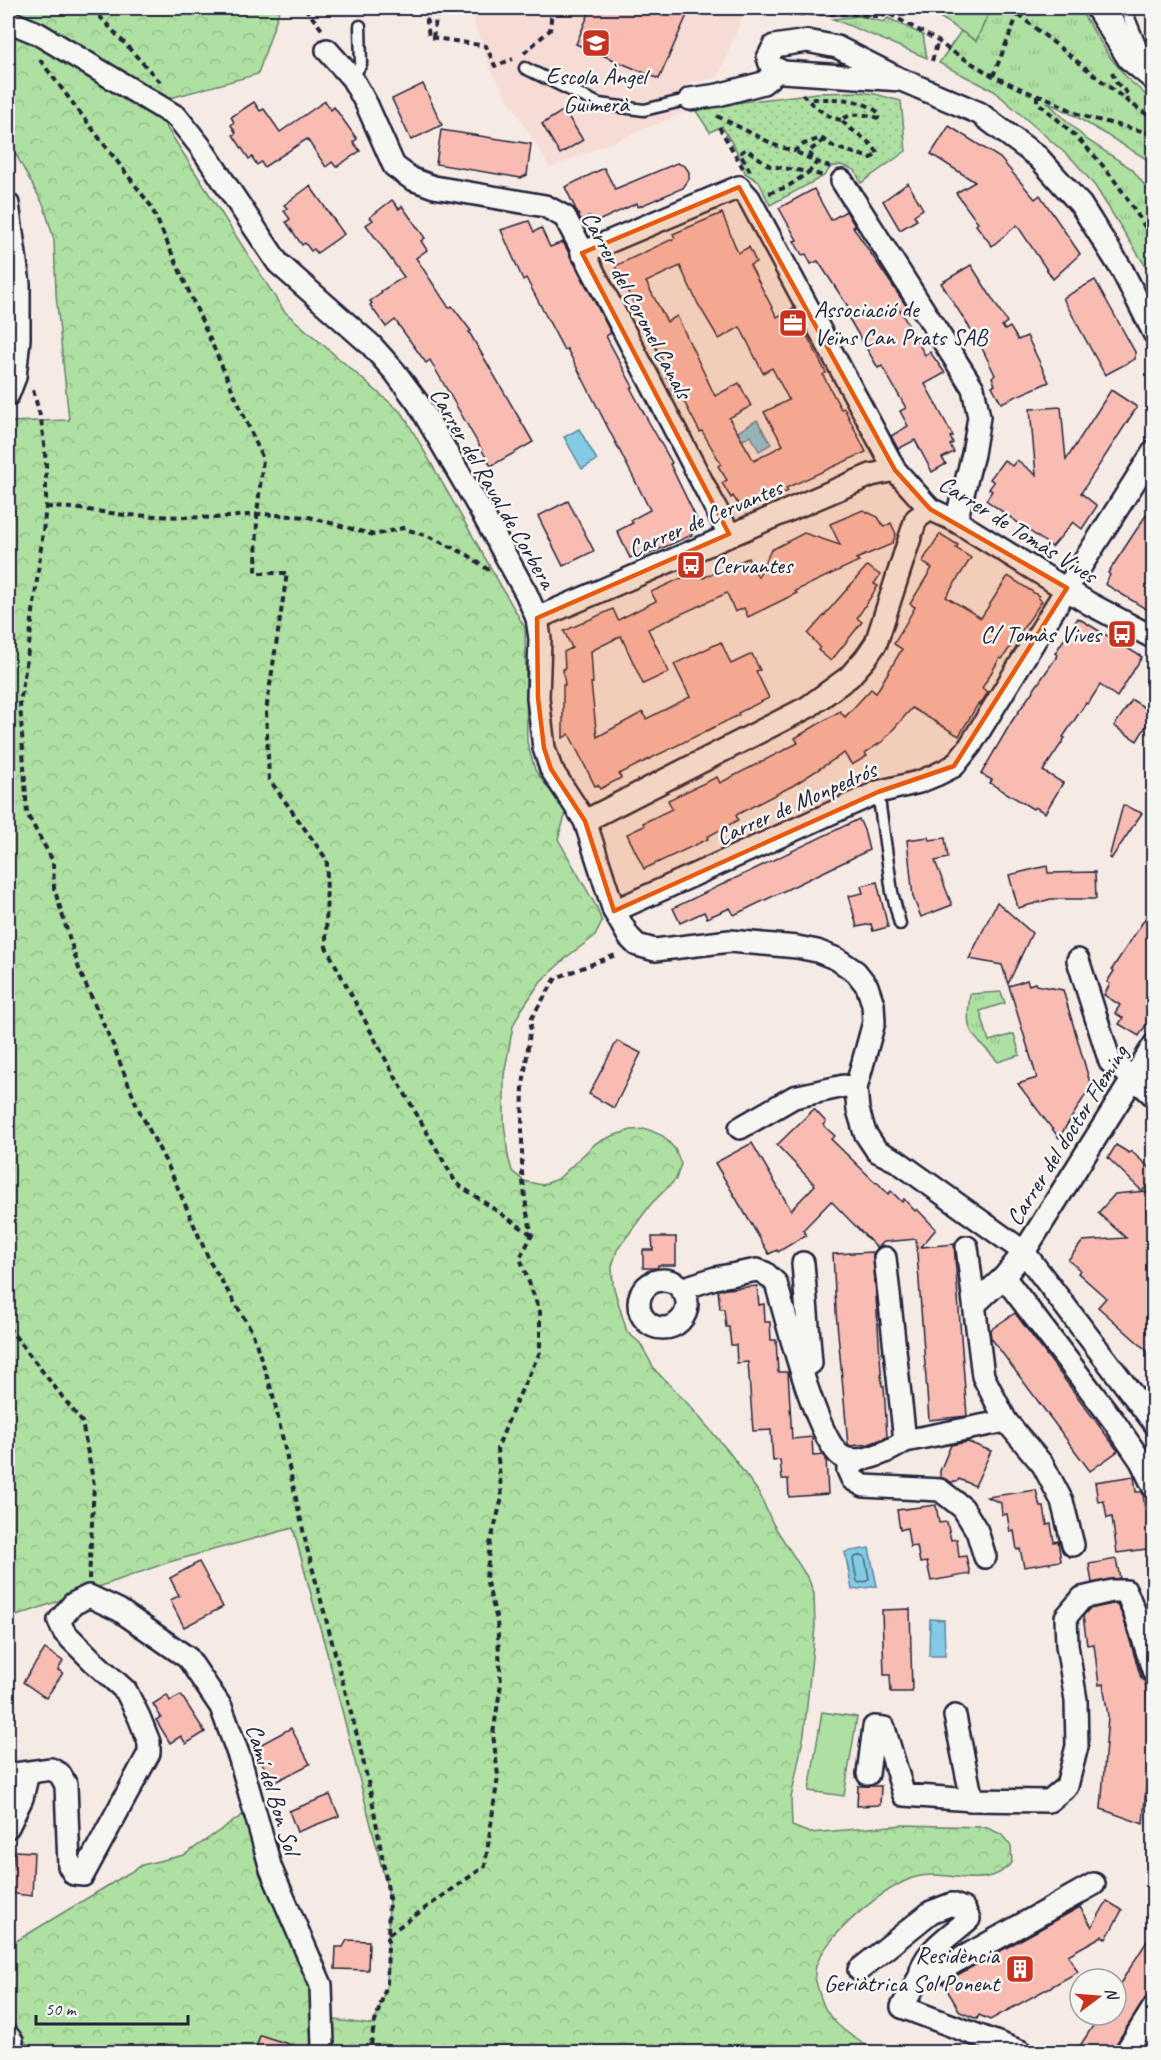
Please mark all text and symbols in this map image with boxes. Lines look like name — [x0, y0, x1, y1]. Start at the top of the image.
school or university icon: Escola Àngel Guimerà — [580, 27, 612, 59]
place label: Escola Àngel Guimerà — [546, 61, 650, 119]
street label: Carrer del Coronel Canals — [575, 206, 700, 406]
place label: Associació de Veïns Can Prats SAB — [814, 294, 989, 352]
office icon: Associació de Veïns Can Prats SAB — [777, 307, 809, 339]
street label: Carrer del Raval de Corbera — [423, 382, 564, 596]
street label: Carrer de Tomàs Vives — [933, 468, 1104, 591]
street label: Carrer de Cervantes — [623, 471, 788, 564]
bus stop icon: Cervantes — [675, 549, 707, 581]
place label: Cervantes — [712, 550, 794, 580]
bus stop icon: C/ Tomàs Vives — [1106, 618, 1138, 650]
place label: C/ Tomàs Vives — [981, 619, 1103, 649]
street label: Carrer de Monpedrós — [711, 753, 883, 852]
street label: Carrer del doctor Fleming — [999, 1038, 1135, 1231]
street label: Camí del Bon Sol — [239, 1720, 308, 1861]
place label: Residència Geriàtrica Sol Ponent — [824, 1940, 1001, 1998]
building icon: Residència Geriàtrica Sol Ponent — [1004, 1953, 1036, 1985]
north arrow — [1068, 1967, 1128, 2027]
text: N — [1100, 1986, 1123, 2004]
scale bar — [36, 1988, 188, 2026]
text: 50 m — [45, 1998, 78, 2020]

